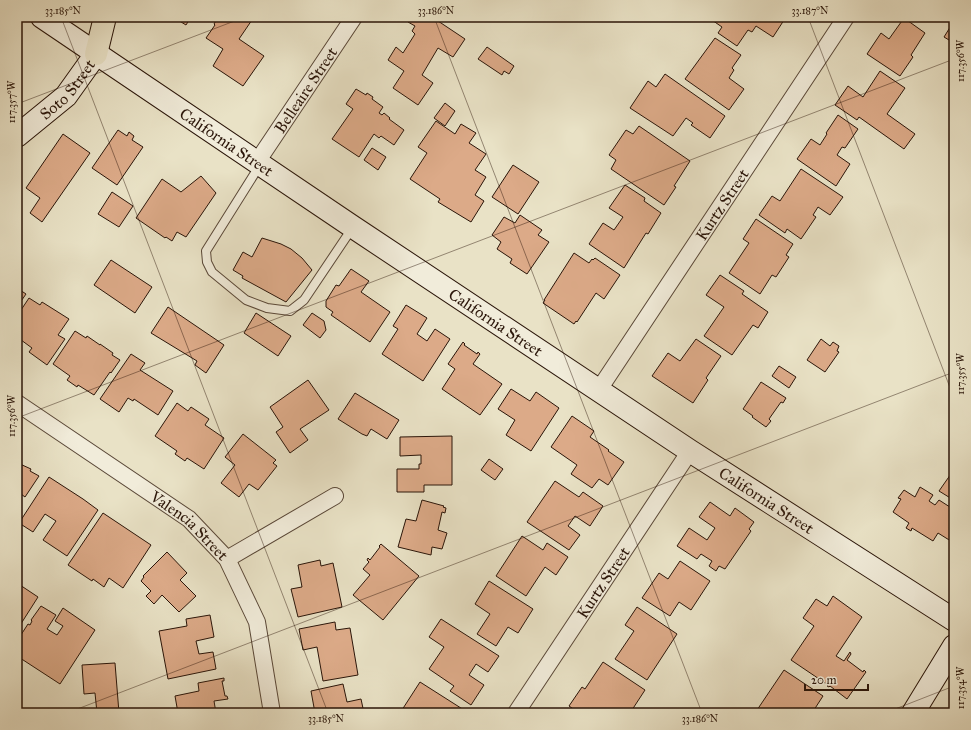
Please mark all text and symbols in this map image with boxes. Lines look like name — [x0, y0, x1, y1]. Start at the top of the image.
text: 33.185°N — [45, 5, 82, 17]
text: 33.186°N — [418, 5, 455, 17]
text: 33.187°N — [792, 5, 829, 17]
text: 117.356°W — [955, 39, 967, 82]
street label: Belleaire Street — [270, 43, 341, 136]
street label: Soto Street — [36, 55, 99, 123]
text: 117.357°W — [6, 80, 18, 123]
street label: California Street — [176, 103, 278, 180]
street label: Kurtz Street — [691, 165, 753, 244]
street label: California Street — [445, 284, 547, 360]
text: 117.355°W — [955, 353, 967, 395]
text: 117.356°W — [6, 394, 18, 437]
street label: California Street — [716, 463, 818, 538]
street label: Valencia Street — [146, 486, 233, 564]
street label: Kurtz Street — [572, 543, 634, 622]
scale bar — [805, 666, 868, 692]
text: 117.354°W — [955, 666, 967, 709]
text: 20 m — [811, 673, 837, 687]
text: 33.185°N — [308, 713, 345, 725]
text: 33.186°N — [682, 713, 719, 725]

